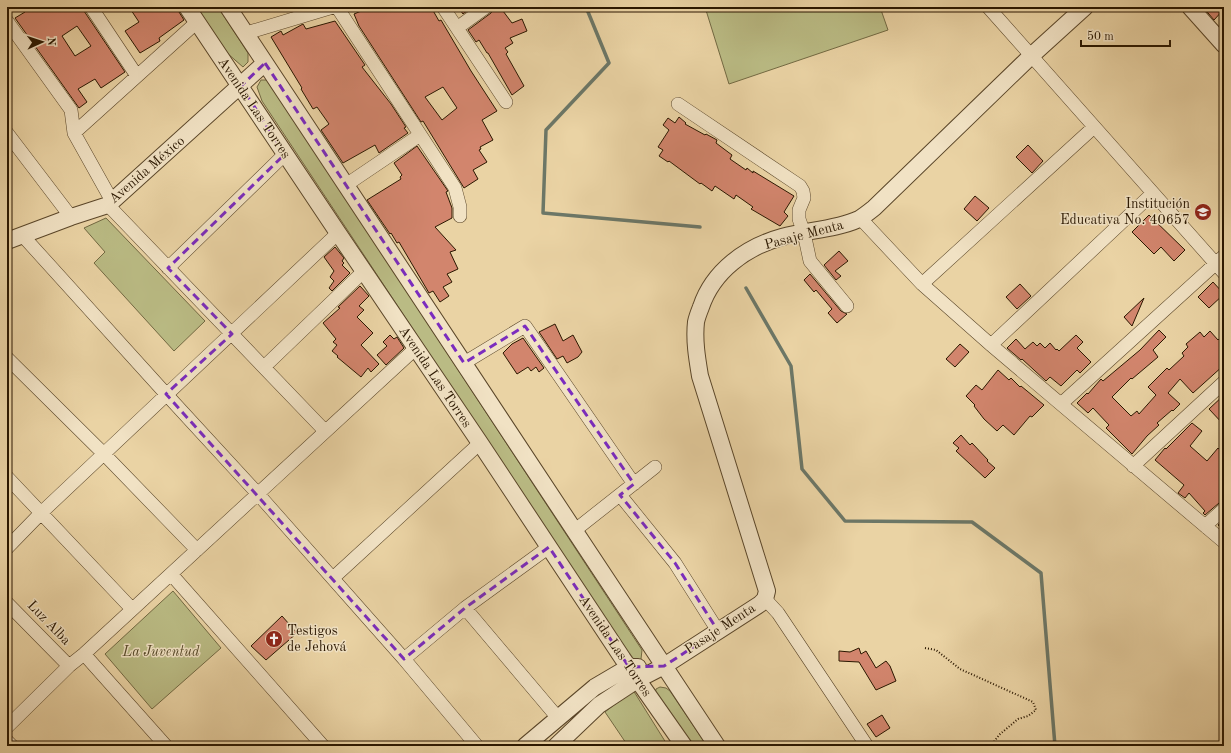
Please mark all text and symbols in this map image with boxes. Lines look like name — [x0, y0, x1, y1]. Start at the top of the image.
north arrow — [22, 22, 62, 62]
scale bar — [1081, 22, 1170, 48]
text: 50 m — [1087, 30, 1114, 43]
text: N — [45, 37, 56, 47]
street label: Avenida Las Torres — [215, 55, 293, 161]
street label: Avenida México — [107, 134, 187, 206]
place label: Institución Educativa No. 40657 — [1060, 197, 1190, 227]
school or university icon: Institución Educativa No. 40657 — [1193, 202, 1213, 222]
street label: Pasaje Menta — [763, 218, 845, 252]
street label: Avenida Las Torres — [396, 324, 474, 430]
street label: Avenida Las Torres — [576, 593, 654, 699]
street label: Luz Alba — [25, 598, 73, 648]
street label: Pasaje Menta — [682, 601, 758, 657]
place label: Testigos de Jehová — [287, 624, 347, 654]
church icon: Testigos de Jehová — [264, 629, 284, 649]
park label: La Juventud — [122, 645, 200, 659]

